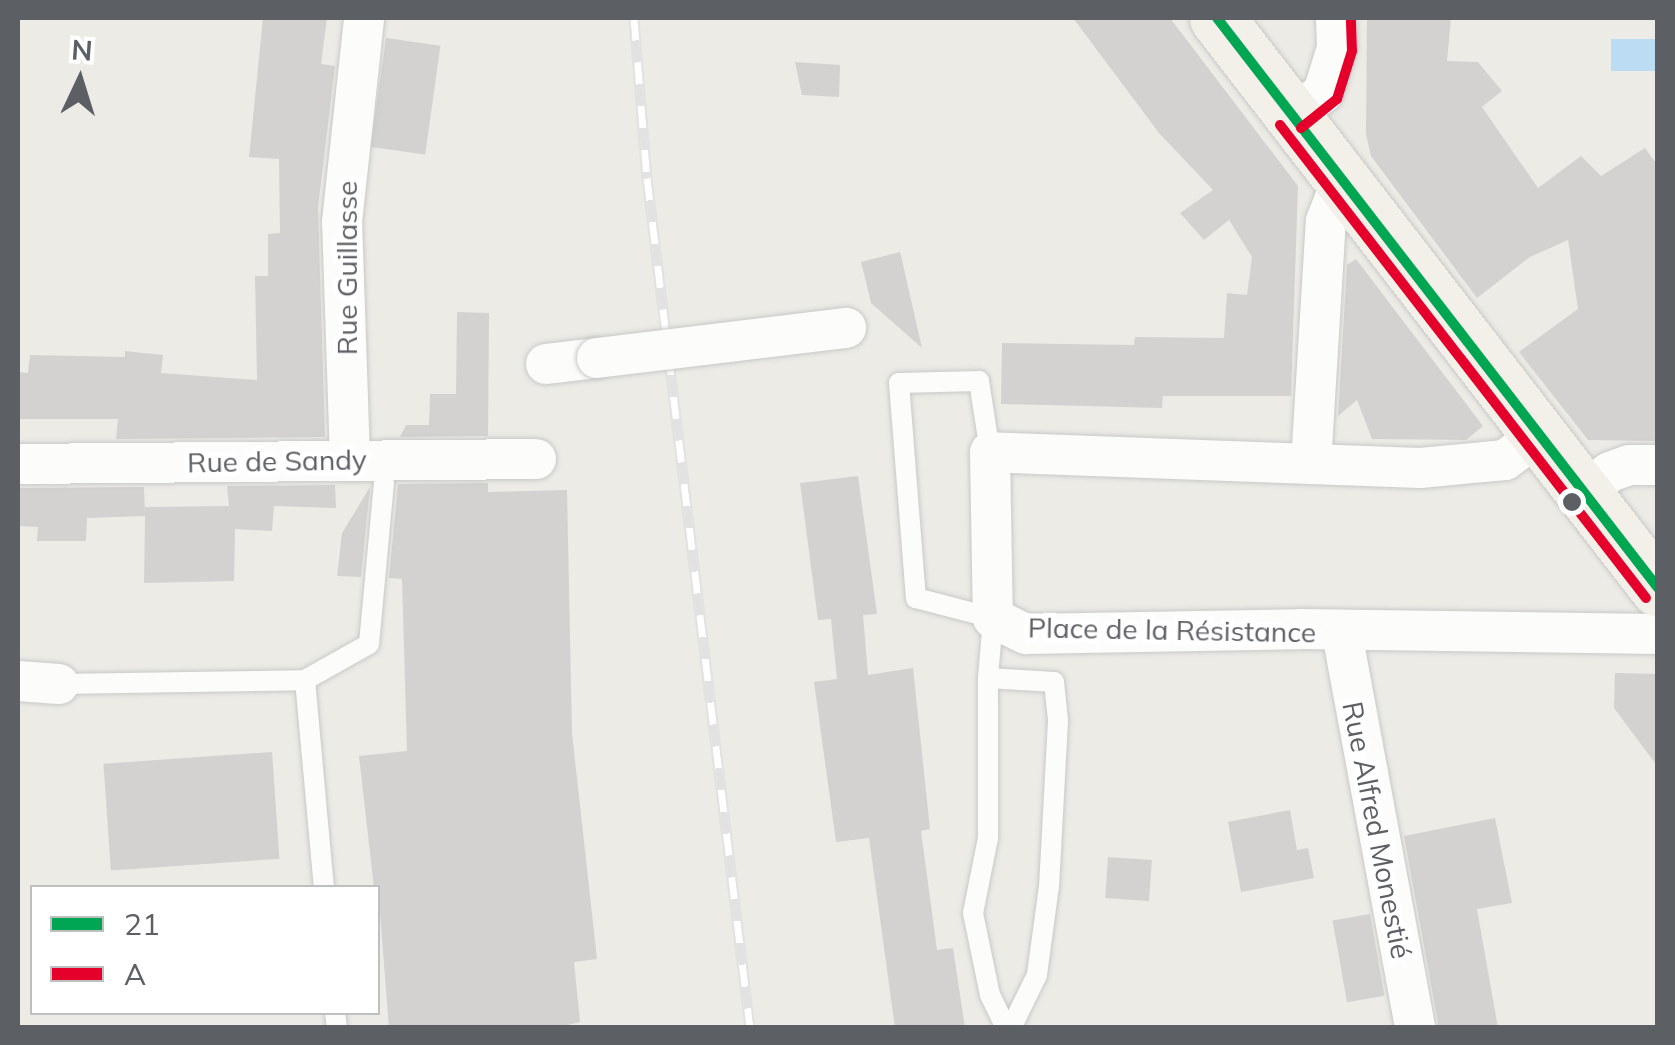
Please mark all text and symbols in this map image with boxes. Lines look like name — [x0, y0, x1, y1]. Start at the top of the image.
north arrow — [30, 30, 130, 130]
text: N — [70, 31, 94, 68]
street label: Rue Guillasse — [330, 181, 364, 355]
street label: Rue de Sandy — [187, 443, 367, 479]
unlabelled marker — [1562, 492, 1582, 512]
street label: Place de la Résistance — [1028, 611, 1316, 649]
street label: Rue Alfred Monestié — [1336, 699, 1418, 961]
legend — [30, 885, 380, 1015]
text: 21 — [124, 905, 160, 943]
text: A — [124, 955, 146, 993]

